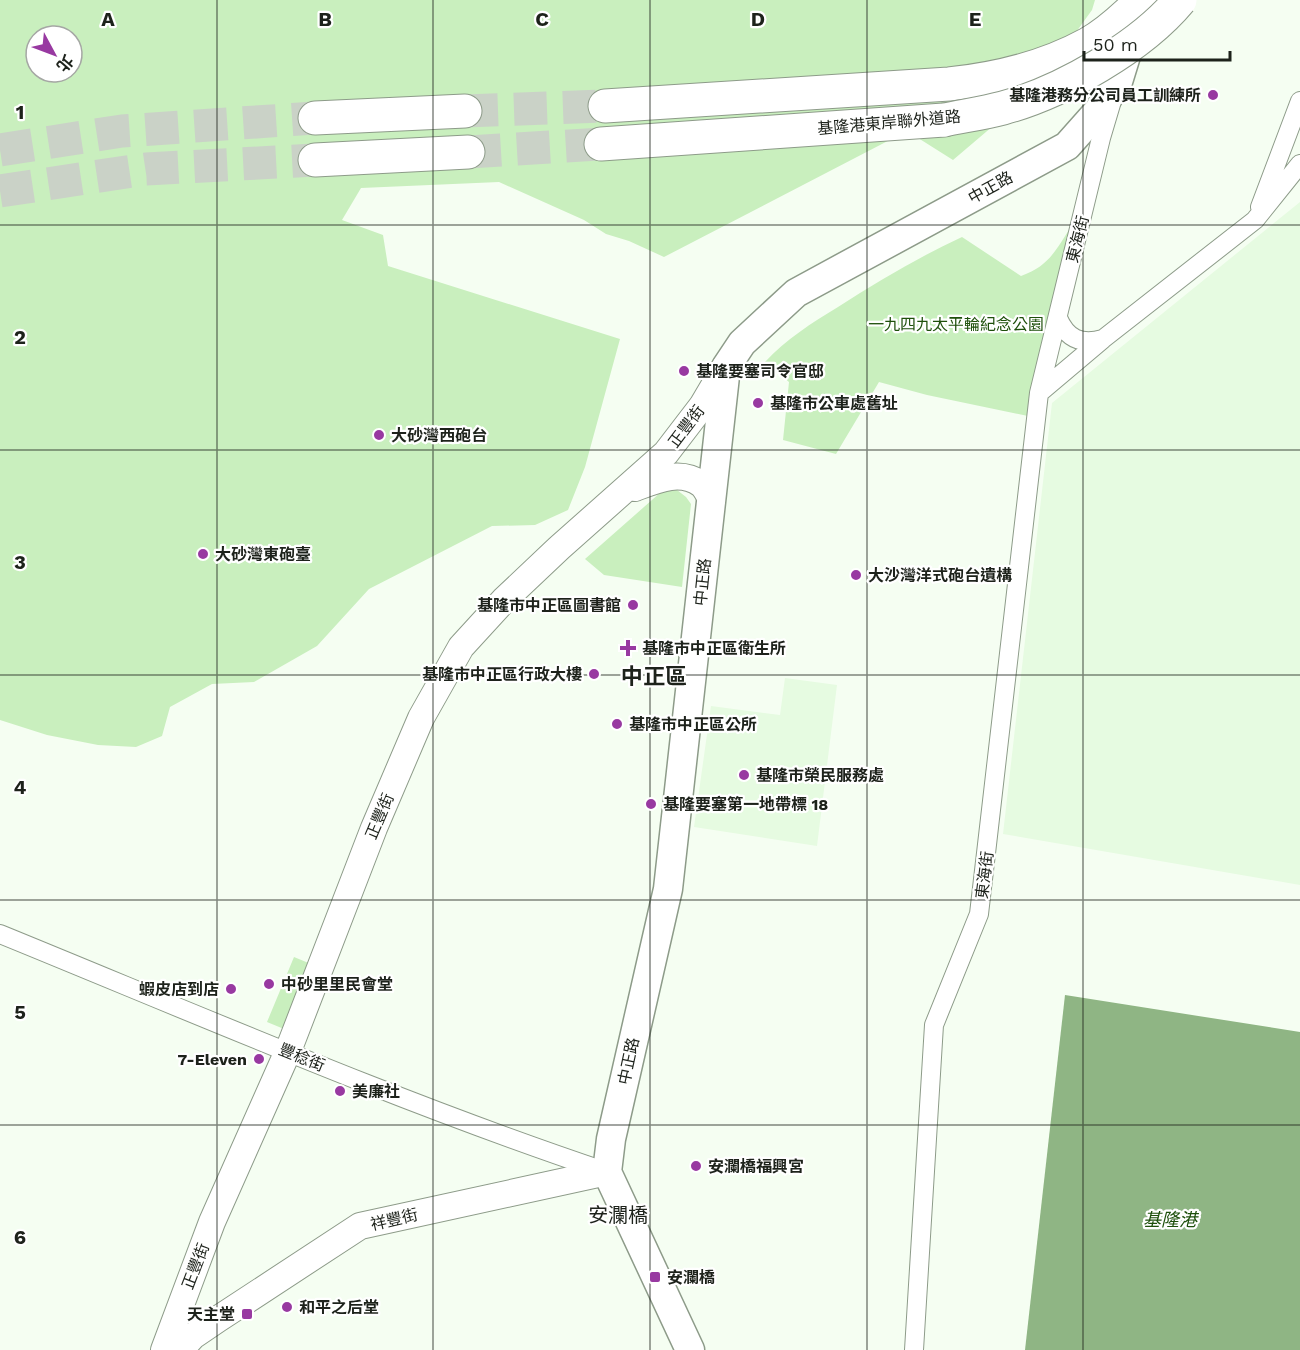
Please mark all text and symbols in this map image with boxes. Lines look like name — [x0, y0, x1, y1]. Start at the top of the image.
text: A — [101, 7, 115, 31]
text: B — [318, 7, 332, 31]
text: C — [535, 7, 549, 31]
text: D — [751, 7, 765, 31]
text: E — [969, 7, 981, 31]
north arrow — [24, 24, 84, 84]
scale bar — [1084, 24, 1230, 62]
text: 50 m — [1093, 34, 1138, 55]
text: 北 — [53, 51, 77, 76]
place label: 基隆港務分公司員工訓練所 — [1009, 86, 1201, 105]
marker: 基隆港務分公司員工訓練所 — [1206, 88, 1220, 102]
text: 1 — [16, 100, 24, 124]
street label: 基隆港東岸聯外道路 — [816, 107, 962, 138]
street label: 中正路 — [965, 167, 1016, 207]
street label: 東海街 — [1062, 214, 1093, 265]
park label: 一九四九太平輪紀念公園 — [868, 315, 1044, 334]
text: 2 — [14, 325, 26, 349]
place label: 基隆要塞司令官邸 — [696, 362, 824, 381]
marker: 基隆要塞司令官邸 — [677, 364, 691, 378]
place label: 基隆市公車處舊址 — [770, 394, 898, 413]
marker: 基隆市公車處舊址 — [751, 396, 765, 410]
street label: 正豐街 — [664, 401, 708, 451]
place label: 大砂灣西砲台 — [391, 426, 487, 445]
marker: 大砂灣西砲台 — [372, 428, 386, 442]
place label: 大砂灣東砲臺 — [215, 545, 311, 564]
marker: 大砂灣東砲臺 — [196, 547, 210, 561]
text: 3 — [14, 550, 26, 574]
street label: 中正路 — [691, 557, 714, 607]
place label: 大沙灣洋式砲台遺構 — [868, 566, 1012, 585]
marker: 大沙灣洋式砲台遺構 — [849, 568, 863, 582]
place label: 基隆市中正區圖書館 — [477, 596, 621, 615]
marker: 基隆市中正區圖書館 — [626, 598, 640, 612]
marker: 基隆市中正區衛生所 — [619, 639, 637, 657]
place label: 基隆市中正區衛生所 — [642, 639, 786, 658]
district label: 中正區 — [621, 664, 687, 689]
place label: 基隆市中正區行政大樓 — [422, 665, 582, 684]
marker: 基隆市中正區行政大樓 — [587, 667, 601, 681]
place label: 基隆市中正區公所 — [629, 715, 757, 734]
marker: 基隆市中正區公所 — [610, 717, 624, 731]
place label: 基隆市榮民服務處 — [756, 766, 884, 785]
marker: 基隆市榮民服務處 — [737, 768, 751, 782]
text: 4 — [14, 775, 27, 799]
street label: 正豐街 — [361, 790, 398, 842]
place label: 基隆要塞第一地帶標 18 — [663, 795, 828, 814]
marker: 基隆要塞第一地帶標 18 — [644, 797, 658, 811]
street label: 東海街 — [972, 850, 997, 900]
place label: 中砂里里民會堂 — [281, 975, 393, 994]
marker: 中砂里里民會堂 — [262, 977, 276, 991]
place label: 蝦皮店到店 — [139, 980, 219, 999]
marker: 蝦皮店到店 — [224, 982, 238, 996]
text: 5 — [14, 1000, 26, 1024]
street label: 中正路 — [614, 1036, 643, 1087]
street label: 豐稔街 — [276, 1040, 328, 1075]
place label: 7-Eleven — [177, 1050, 247, 1069]
marker: 7-Eleven — [252, 1052, 266, 1066]
place label: 美廉社 — [352, 1082, 400, 1101]
marker: 美廉社 — [333, 1084, 347, 1098]
place label: 安瀾橋福興宮 — [708, 1157, 804, 1176]
marker: 安瀾橋福興宮 — [689, 1159, 703, 1173]
district label: 安瀾橋 — [588, 1203, 648, 1227]
street label: 祥豐街 — [369, 1205, 420, 1234]
water label: 基隆港 — [1143, 1209, 1200, 1230]
text: 6 — [14, 1225, 26, 1249]
street label: 正豐街 — [178, 1240, 213, 1292]
place label: 安瀾橋 — [667, 1268, 715, 1287]
marker: 安瀾橋 — [648, 1270, 662, 1284]
place label: 和平之后堂 — [299, 1298, 379, 1317]
marker: 和平之后堂 — [280, 1300, 294, 1314]
place label: 天主堂 — [187, 1305, 235, 1324]
marker: 天主堂 — [240, 1307, 254, 1321]

